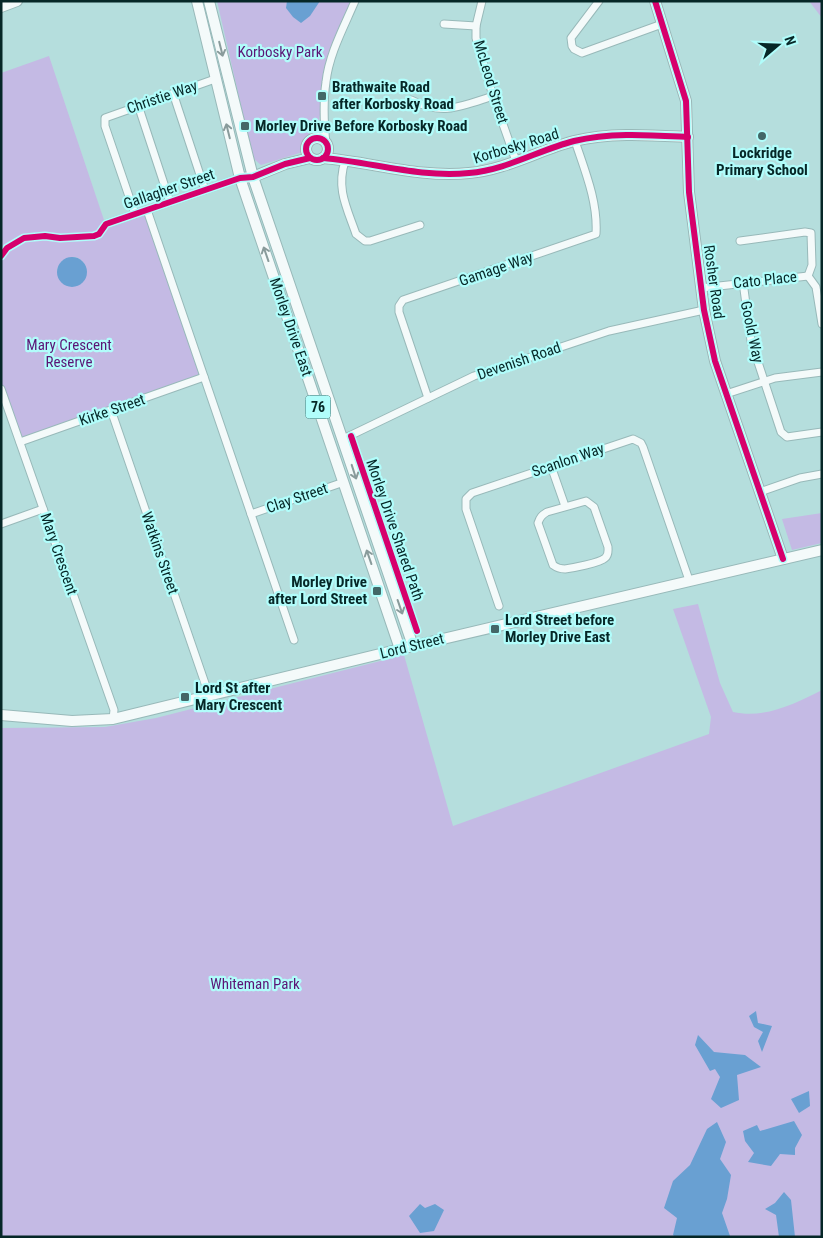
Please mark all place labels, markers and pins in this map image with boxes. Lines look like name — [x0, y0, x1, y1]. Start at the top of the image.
place label: Brathwaite Road after Korbosky Road — [332, 78, 454, 113]
marker: Brathwaite Road after Korbosky Road — [316, 90, 328, 102]
place label: Morley Drive Before Korbosky Road — [255, 117, 468, 135]
marker: Morley Drive Before Korbosky Road — [239, 120, 251, 132]
marker: Lockridge Primary School — [756, 130, 768, 142]
place label: Lockridge Primary School — [716, 144, 808, 179]
place label: Morley Drive after Lord Street — [268, 573, 367, 608]
marker: Morley Drive after Lord Street — [371, 585, 383, 597]
place label: Lord Street before Morley Drive East — [505, 611, 614, 646]
marker: Lord Street before Morley Drive East — [489, 623, 501, 635]
place label: Lord St after Mary Crescent — [195, 679, 283, 714]
marker: Lord St after Mary Crescent — [179, 691, 191, 703]

